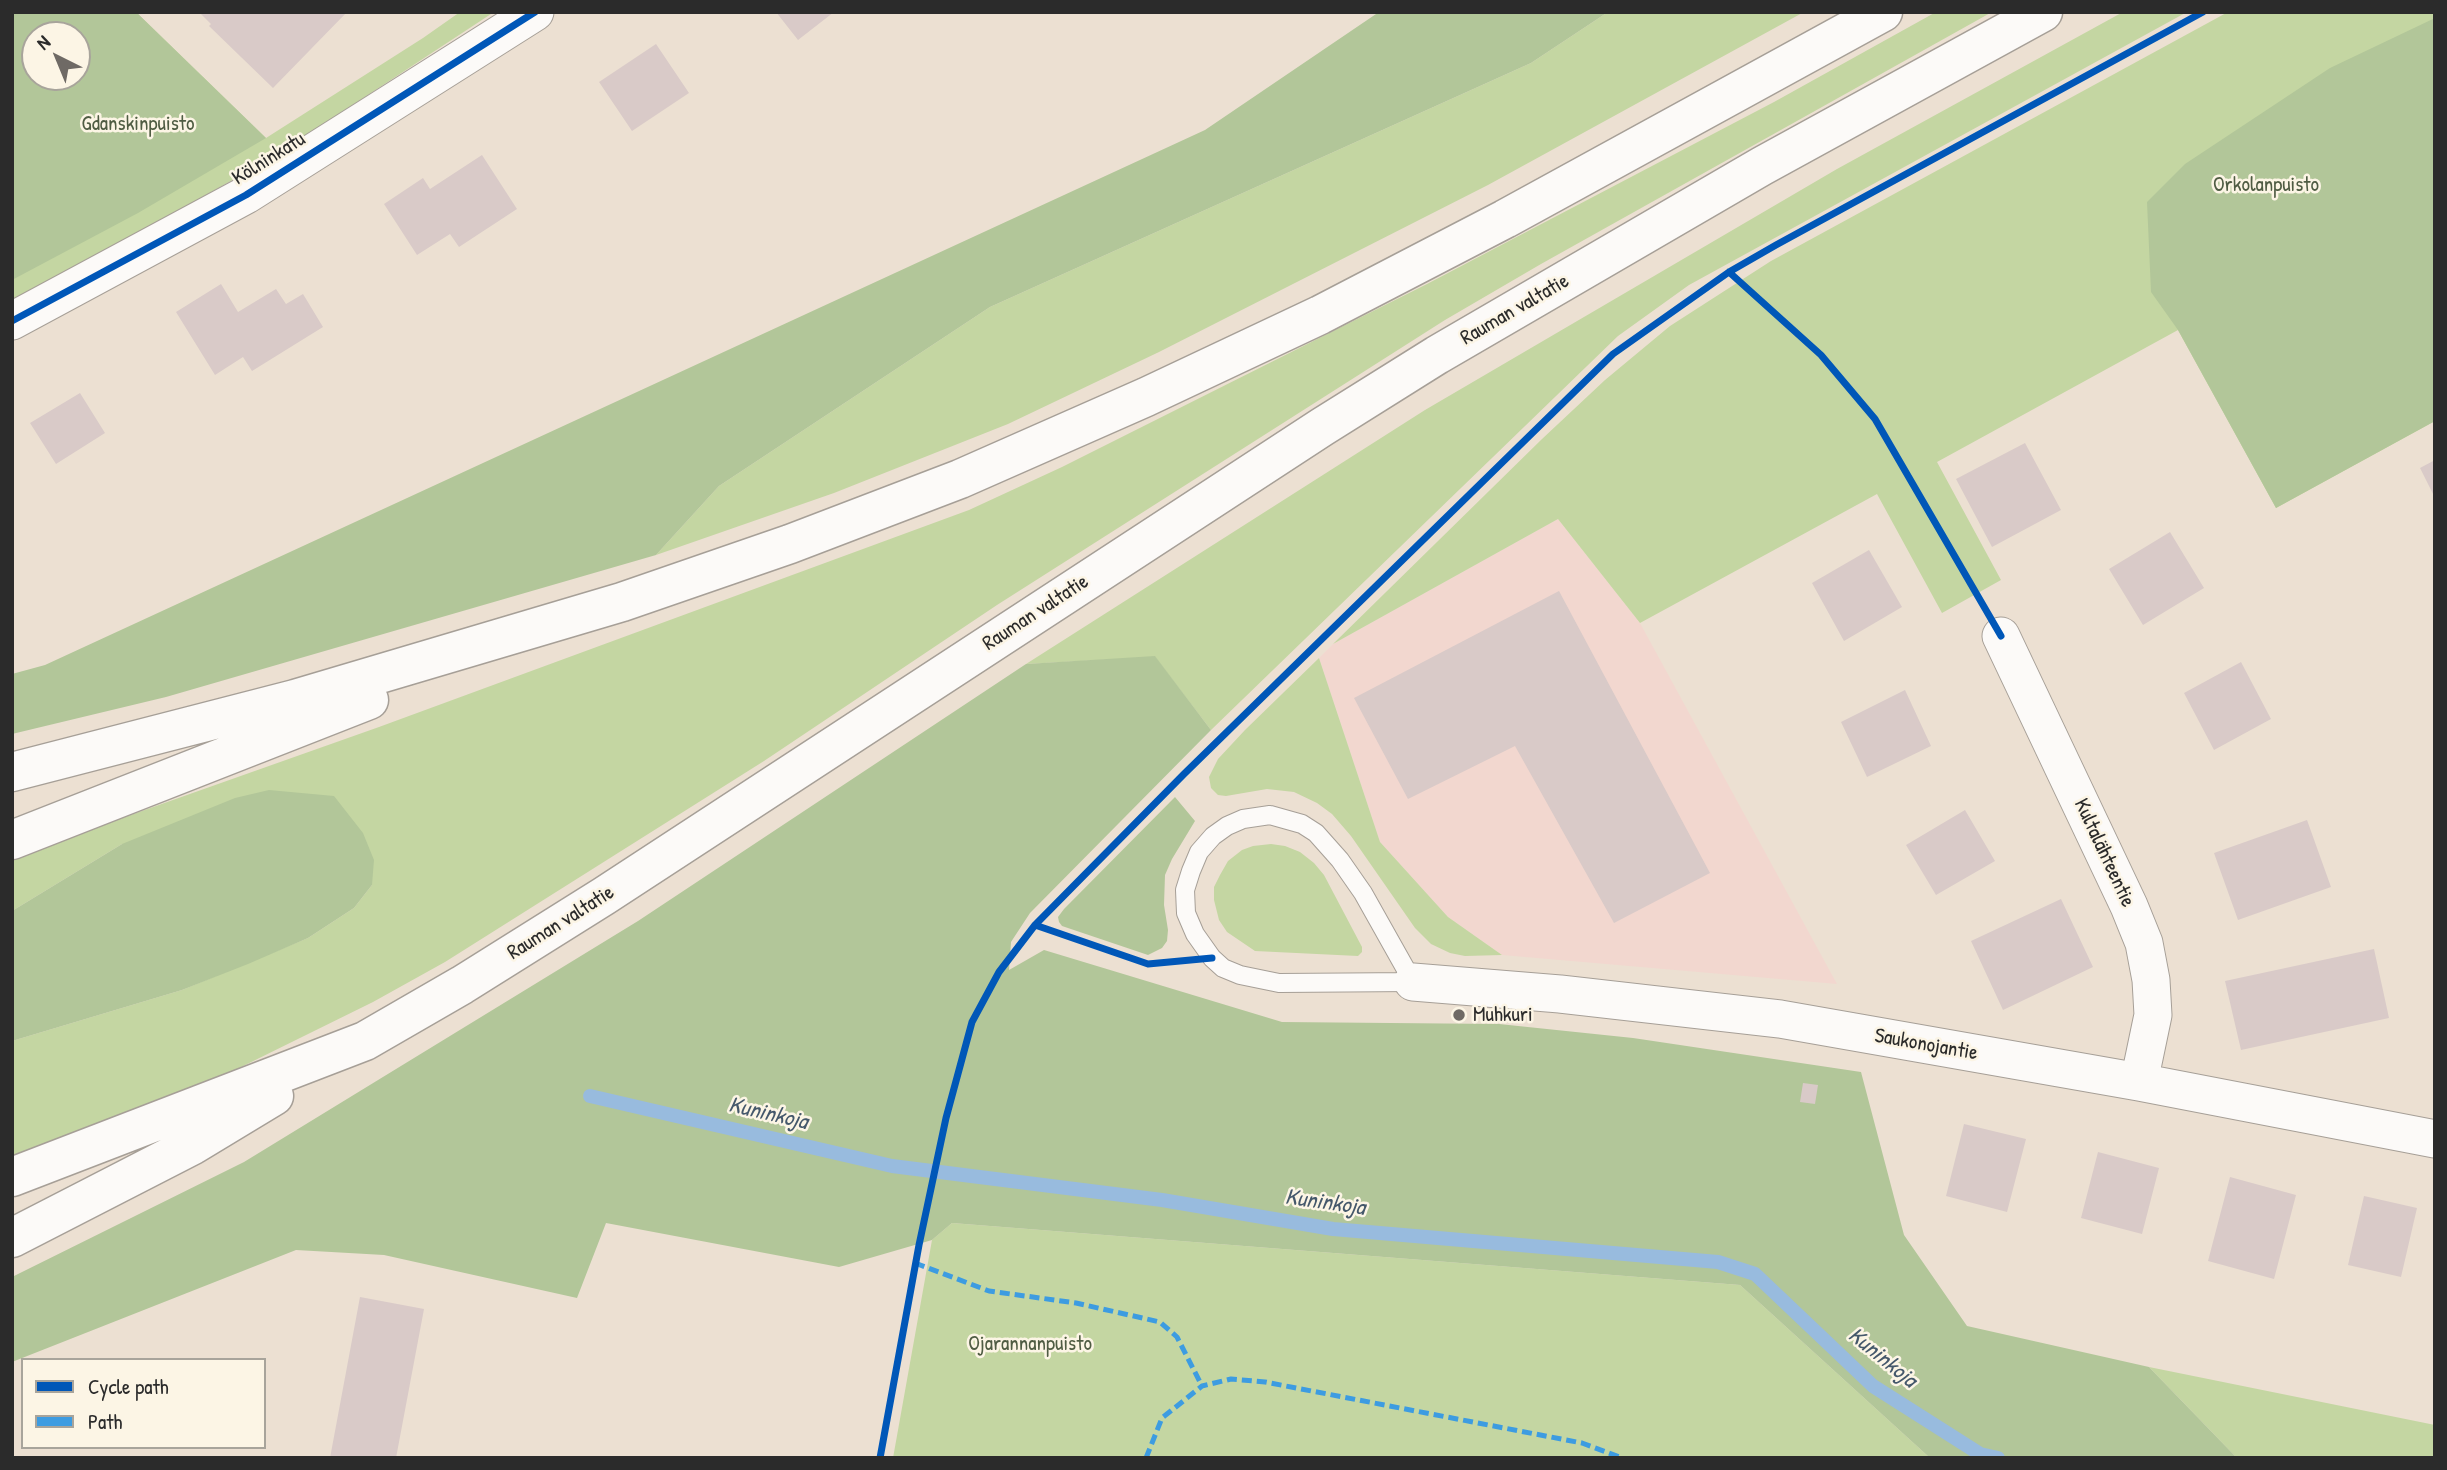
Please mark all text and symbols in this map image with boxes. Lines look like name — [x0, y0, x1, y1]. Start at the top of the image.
north arrow — [21, 21, 91, 91]
text: N — [30, 29, 56, 55]
park label: Gdanskinpuisto — [82, 111, 194, 137]
street label: Kölninkatu — [228, 127, 310, 191]
park label: Orkolanpuisto — [2213, 172, 2319, 198]
street label: Rauman valtatie — [1456, 269, 1574, 351]
street label: Rauman valtatie — [978, 569, 1094, 657]
street label: Kultalähteentie — [2068, 795, 2140, 911]
street label: Rauman valtatie — [503, 880, 619, 966]
place label: Muhkuri — [1473, 1002, 1533, 1028]
marker: Muhkuri — [1451, 1007, 1467, 1023]
street label: Saukonojantie — [1872, 1024, 1980, 1066]
water label: Kuninkoja — [726, 1092, 810, 1136]
water label: Kuninkoja — [1283, 1184, 1367, 1222]
water label: Kuninkoja — [1842, 1322, 1922, 1394]
park label: Ojarannanpuisto — [968, 1331, 1092, 1357]
legend — [21, 1358, 266, 1449]
text: Cycle path — [88, 1372, 169, 1401]
text: Path — [88, 1407, 122, 1436]

